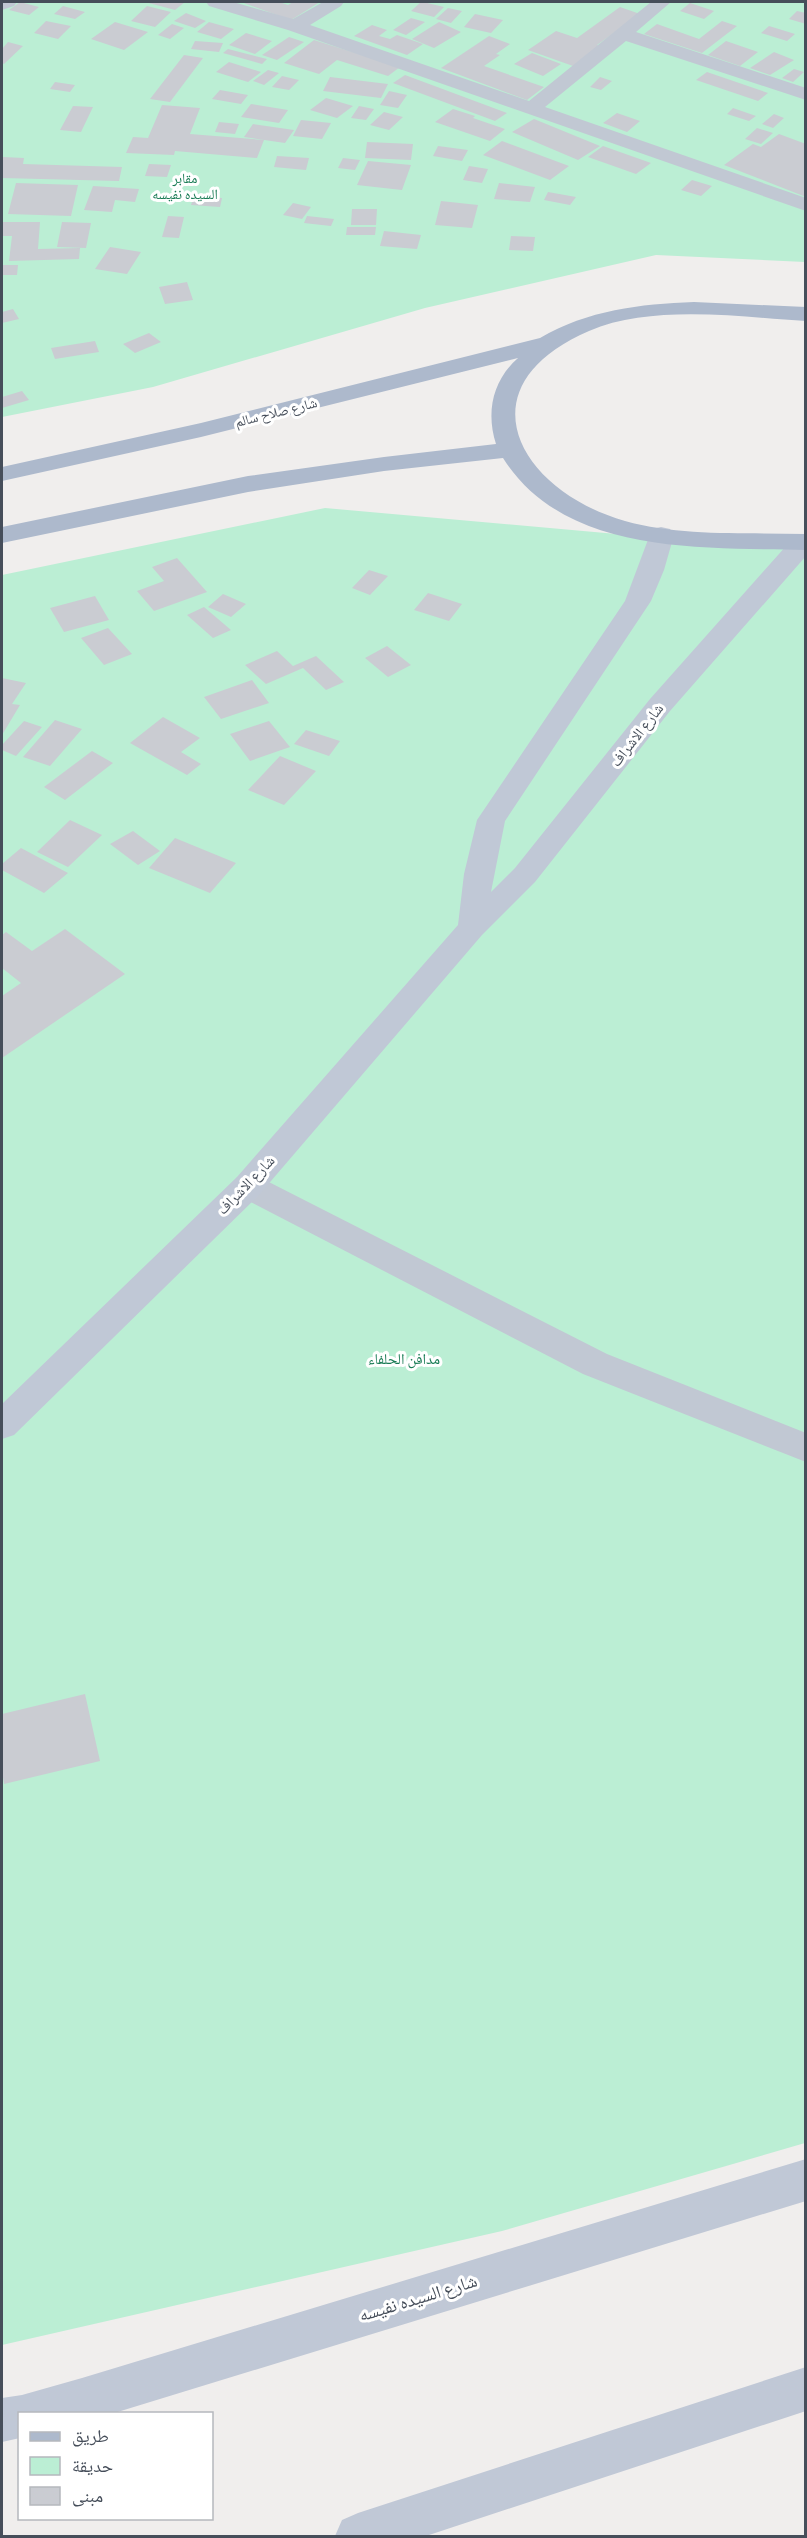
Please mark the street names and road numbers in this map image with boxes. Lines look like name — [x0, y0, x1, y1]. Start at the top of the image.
street label: شارع صلاح سالم — [233, 392, 319, 432]
street label: شارع الاشراف — [605, 699, 668, 771]
street label: شارع الاشراف — [212, 1150, 279, 1219]
street label: شارع السيده نفيسه — [356, 2268, 480, 2326]

